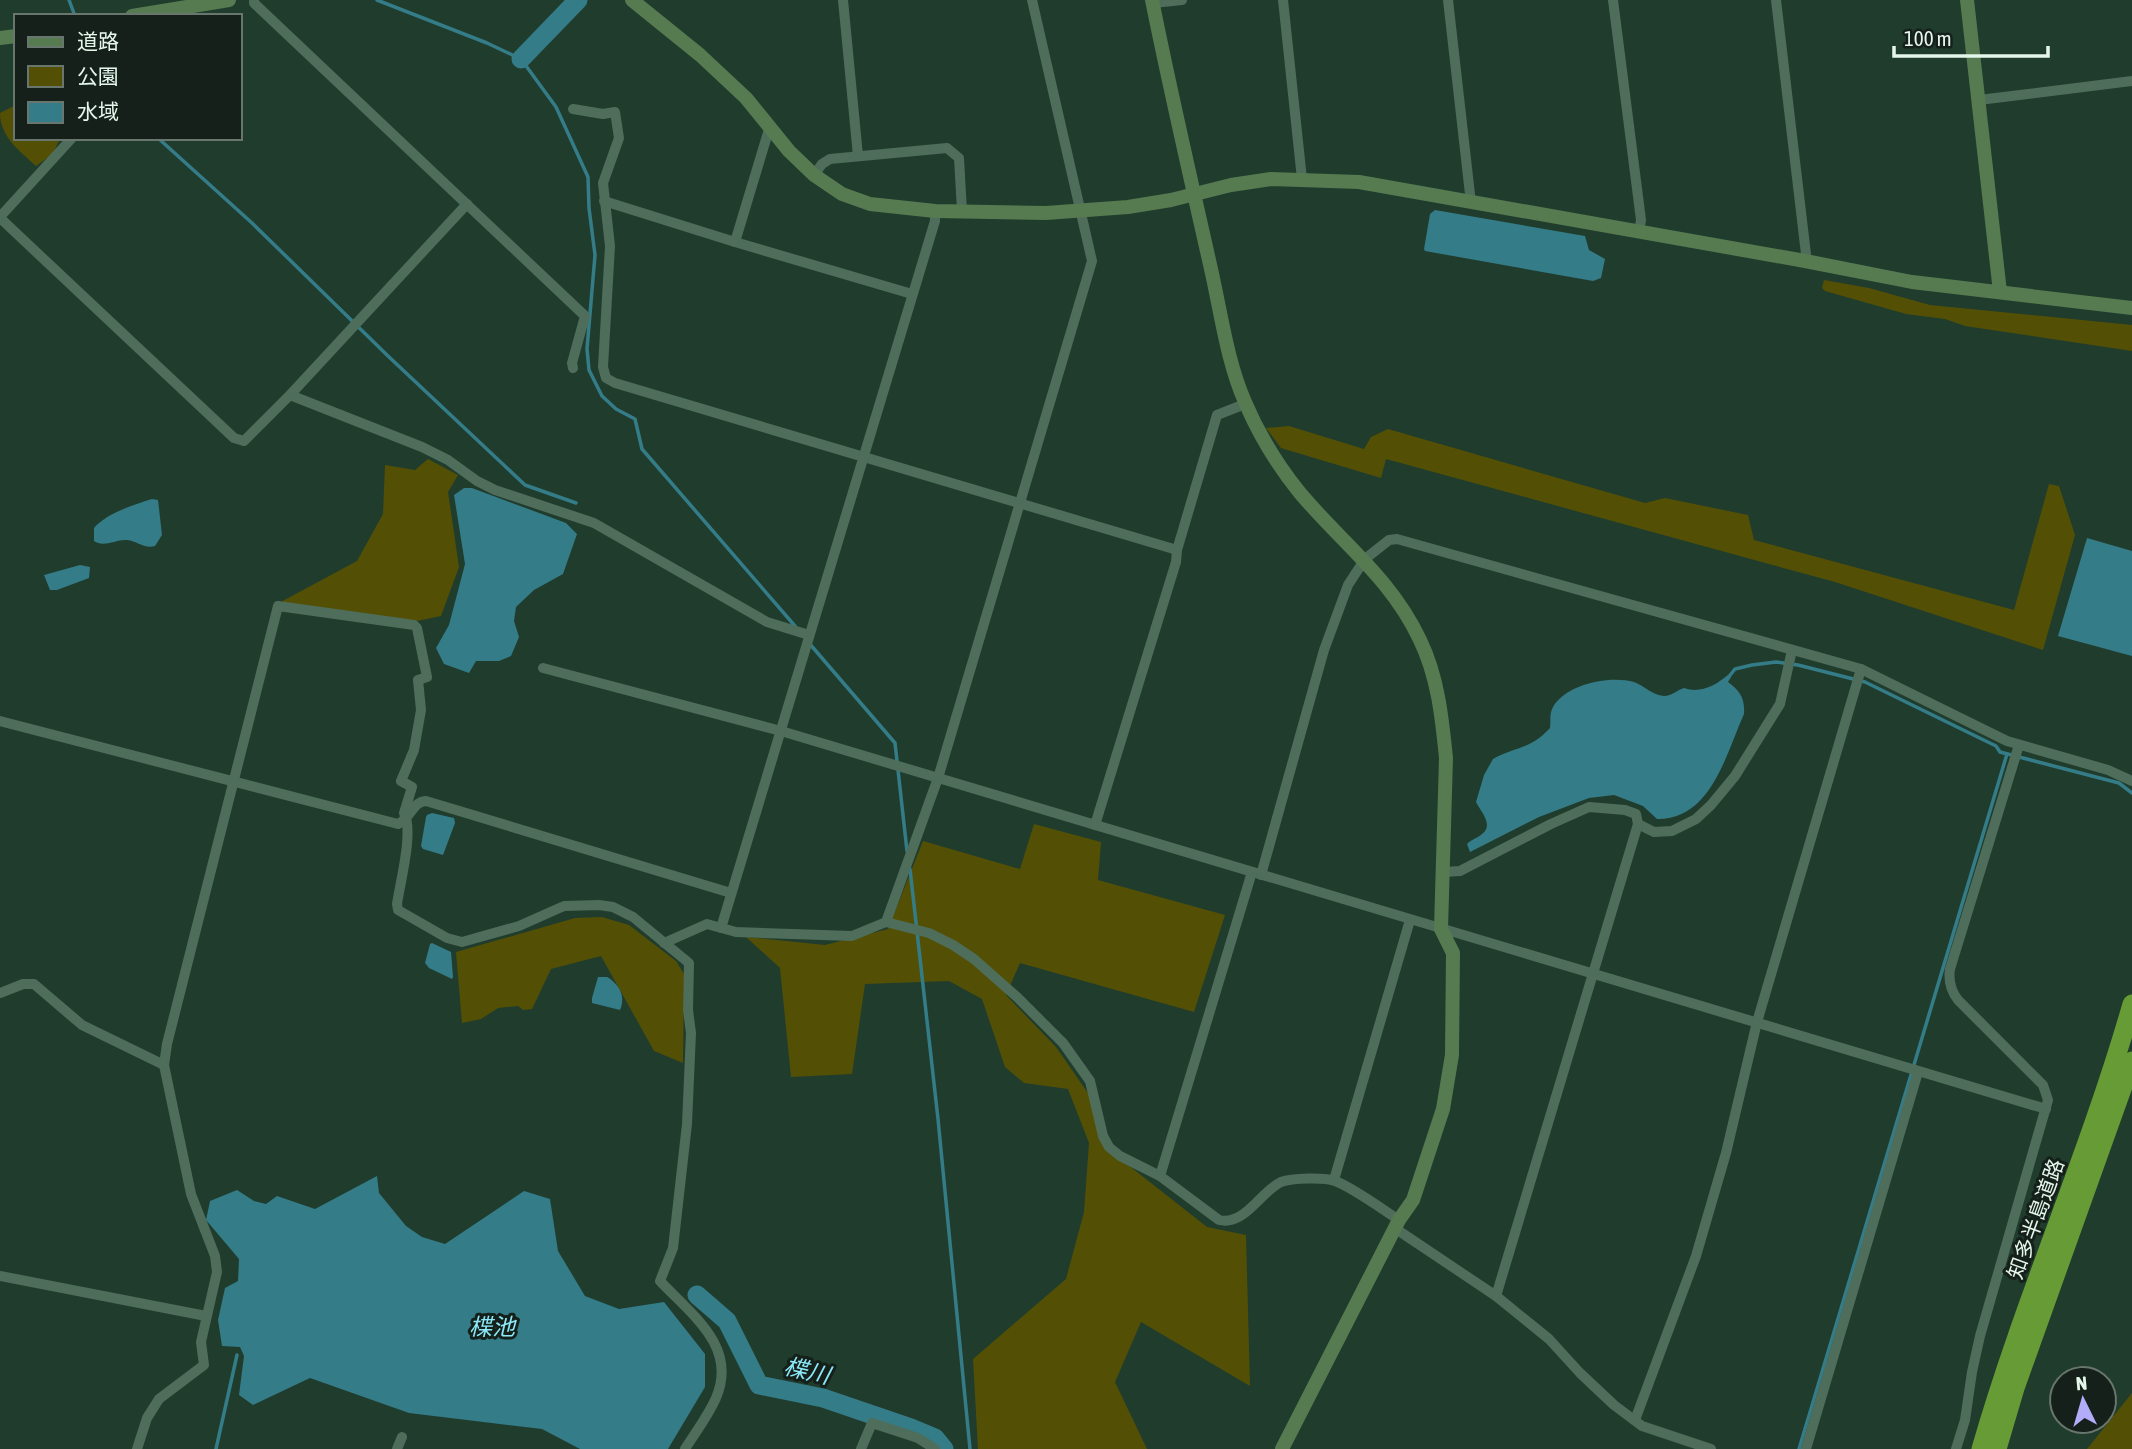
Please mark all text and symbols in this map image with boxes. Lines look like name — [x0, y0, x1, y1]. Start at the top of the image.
legend — [14, 14, 242, 140]
scale bar — [1894, 14, 2048, 58]
text: 100 m — [1904, 26, 1952, 50]
text: 道路 — [77, 29, 119, 53]
text: 公園 — [77, 64, 119, 88]
text: 水域 — [77, 99, 119, 123]
street label: 知多半島道路 — [2002, 1155, 2068, 1282]
water label: 楪池 — [469, 1314, 517, 1340]
water label: 楪川 — [782, 1353, 835, 1390]
north arrow — [2048, 1365, 2118, 1435]
text: N — [2075, 1372, 2088, 1395]

